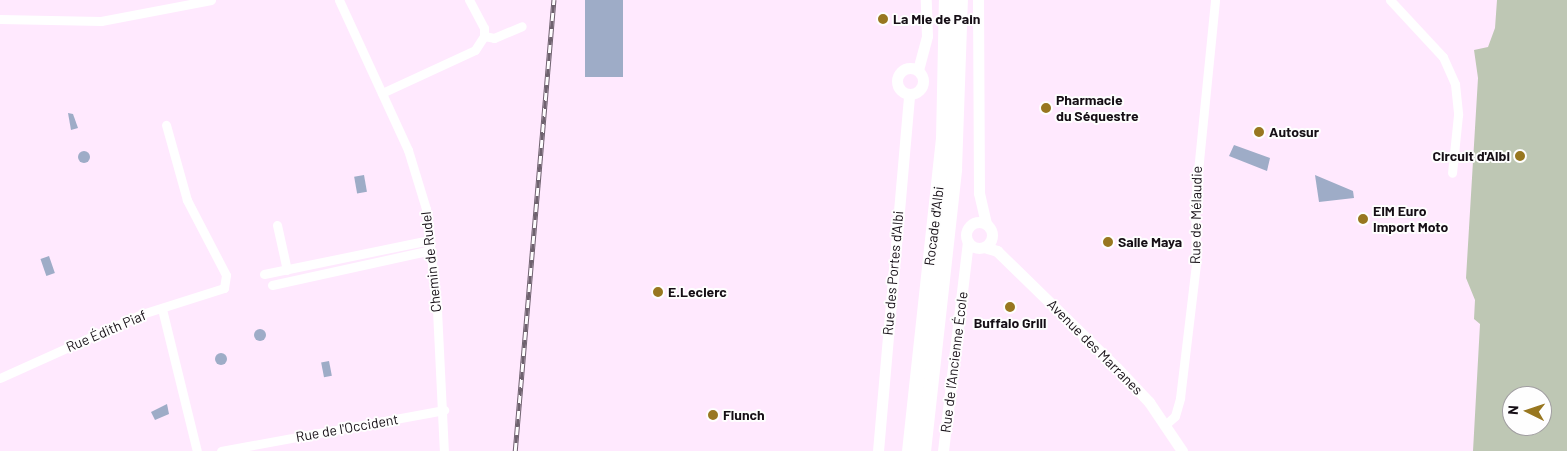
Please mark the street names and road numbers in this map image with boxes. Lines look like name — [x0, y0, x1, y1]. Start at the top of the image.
street label: Rue de Mélaudie — [1187, 166, 1205, 264]
street label: Rocade d'Albi — [921, 185, 947, 267]
street label: Rue des Portes d'Albi — [879, 210, 907, 336]
street label: Chemin de Rudel — [417, 211, 445, 313]
street label: Rue de l’Ancienne École — [937, 290, 971, 434]
street label: Avenue des Marranes — [1044, 296, 1146, 398]
street label: Rue Édith Piaf — [63, 307, 149, 355]
street label: Rue de l'Occident — [294, 411, 400, 445]

